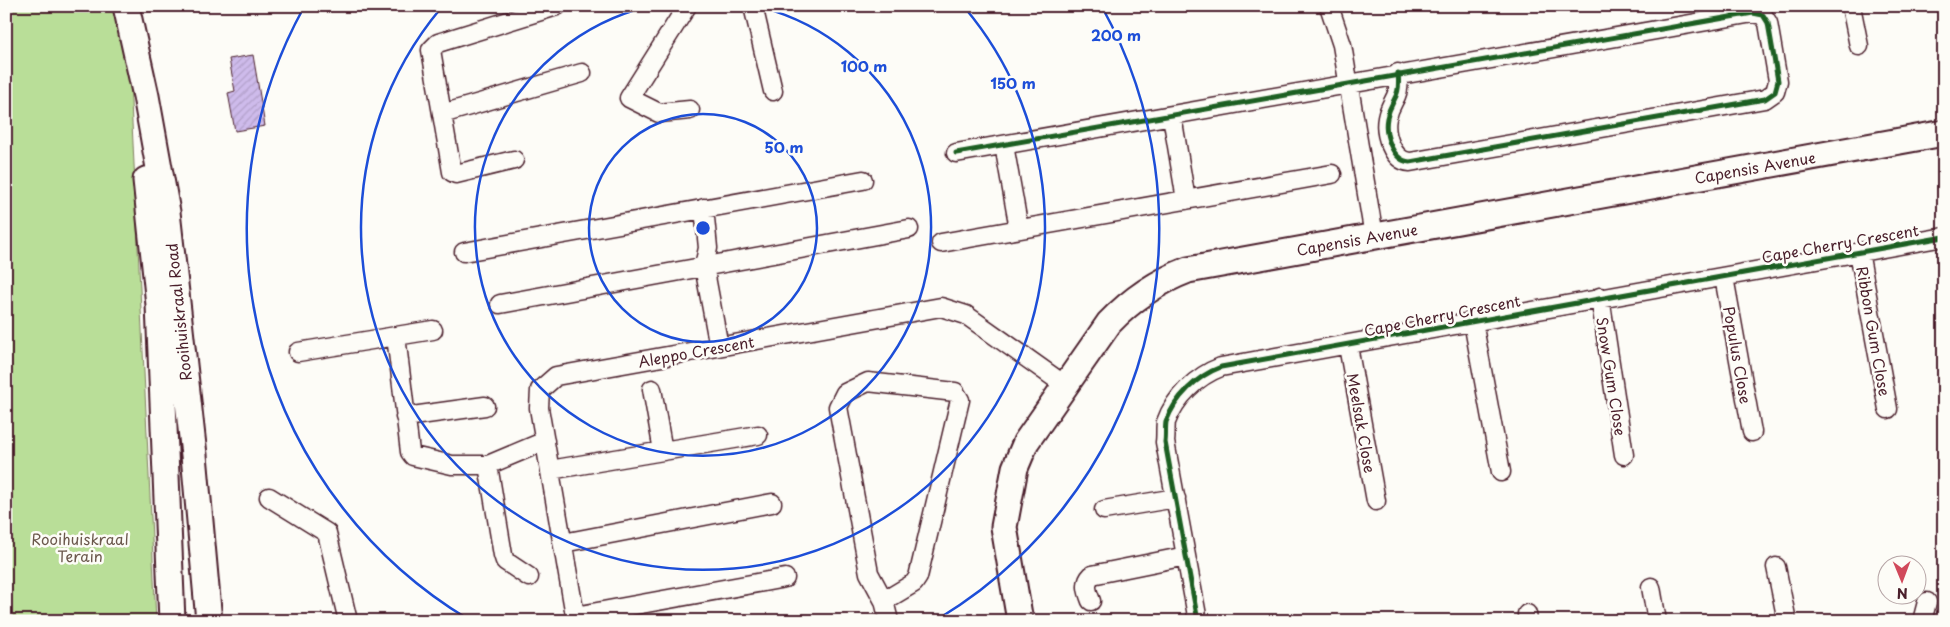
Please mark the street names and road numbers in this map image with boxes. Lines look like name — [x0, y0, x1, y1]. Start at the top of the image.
street label: Capensis Avenue — [1693, 145, 1817, 189]
street label: Capensis Avenue — [1295, 217, 1419, 261]
street label: Cape Cherry Crescent — [1760, 218, 1920, 268]
street label: Rooihuiskraal Road — [159, 242, 197, 382]
street label: Ribbon Gum Close — [1851, 264, 1897, 398]
street label: Cape Cherry Crescent — [1362, 289, 1522, 341]
street label: Populus Close — [1718, 304, 1758, 406]
street label: Snow Gum Close — [1591, 315, 1633, 437]
street label: Aleppo Crescent — [636, 329, 756, 373]
street label: Meelsak Close — [1342, 371, 1382, 475]

